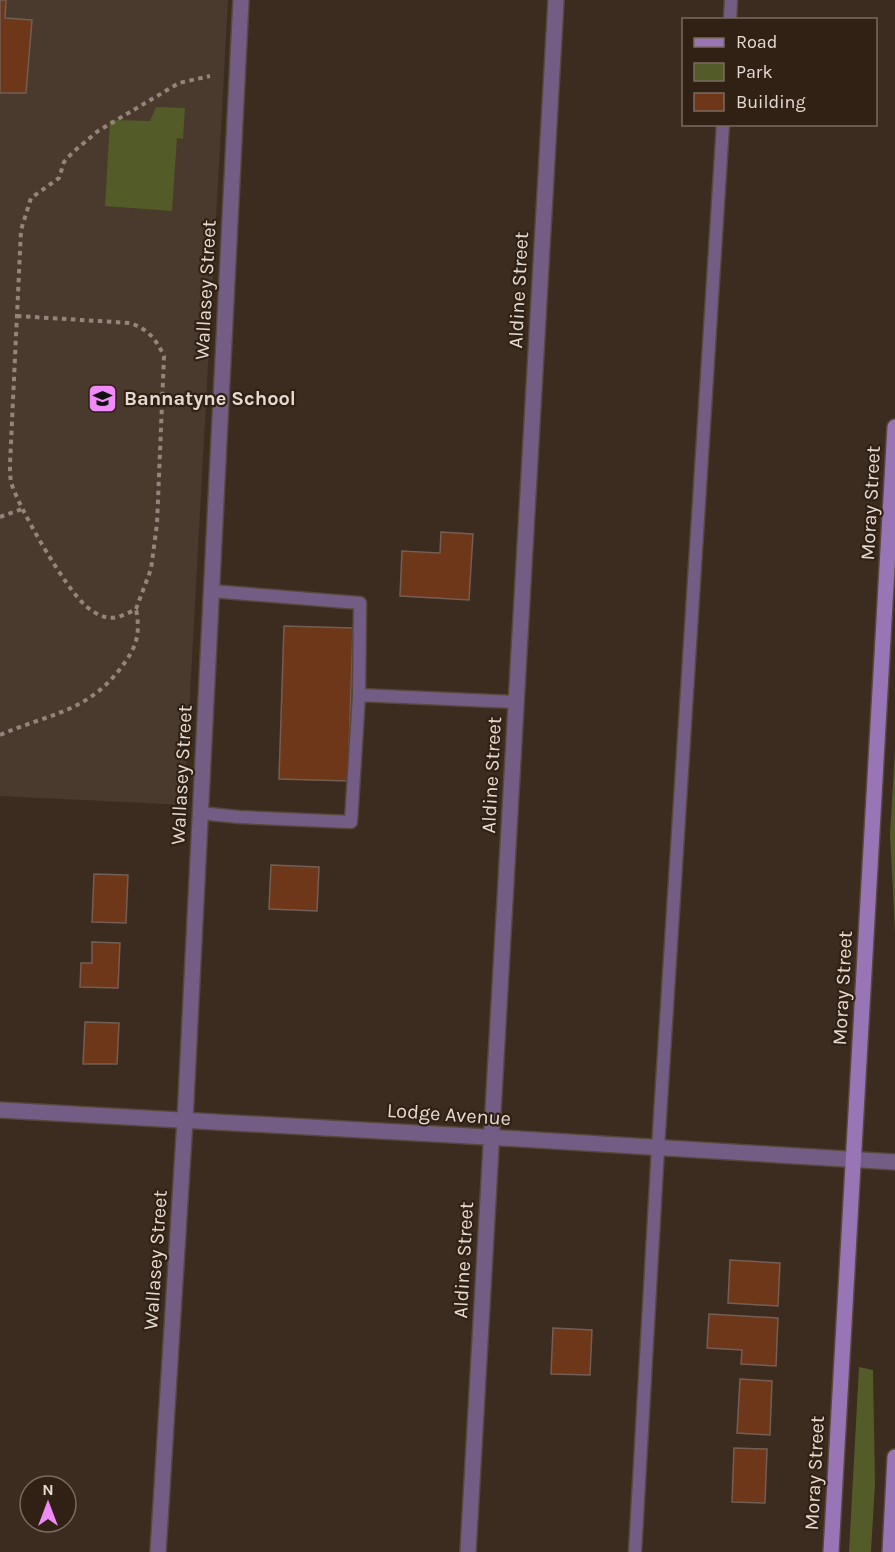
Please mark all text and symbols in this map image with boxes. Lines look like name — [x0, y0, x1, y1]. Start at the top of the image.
legend — [682, 18, 877, 126]
text: Road — [736, 31, 777, 53]
text: Park — [736, 61, 773, 83]
text: Building — [736, 91, 806, 113]
street label: Wallasey Street — [190, 219, 221, 361]
street label: Aldine Street — [504, 231, 533, 349]
school or university icon: Bannatyne School — [87, 382, 119, 414]
place label: Bannatyne School — [124, 387, 296, 410]
street label: Moray Street — [856, 444, 885, 561]
street label: Wallasey Street — [166, 704, 197, 846]
street label: Aldine Street — [477, 716, 506, 834]
street label: Moray Street — [828, 929, 857, 1046]
street label: Lodge Avenue — [386, 1099, 512, 1130]
street label: Wallasey Street — [139, 1189, 172, 1331]
street label: Aldine Street — [449, 1201, 478, 1319]
street label: Moray Street — [800, 1414, 829, 1531]
north arrow — [18, 1474, 78, 1534]
text: N — [42, 1480, 54, 1499]

